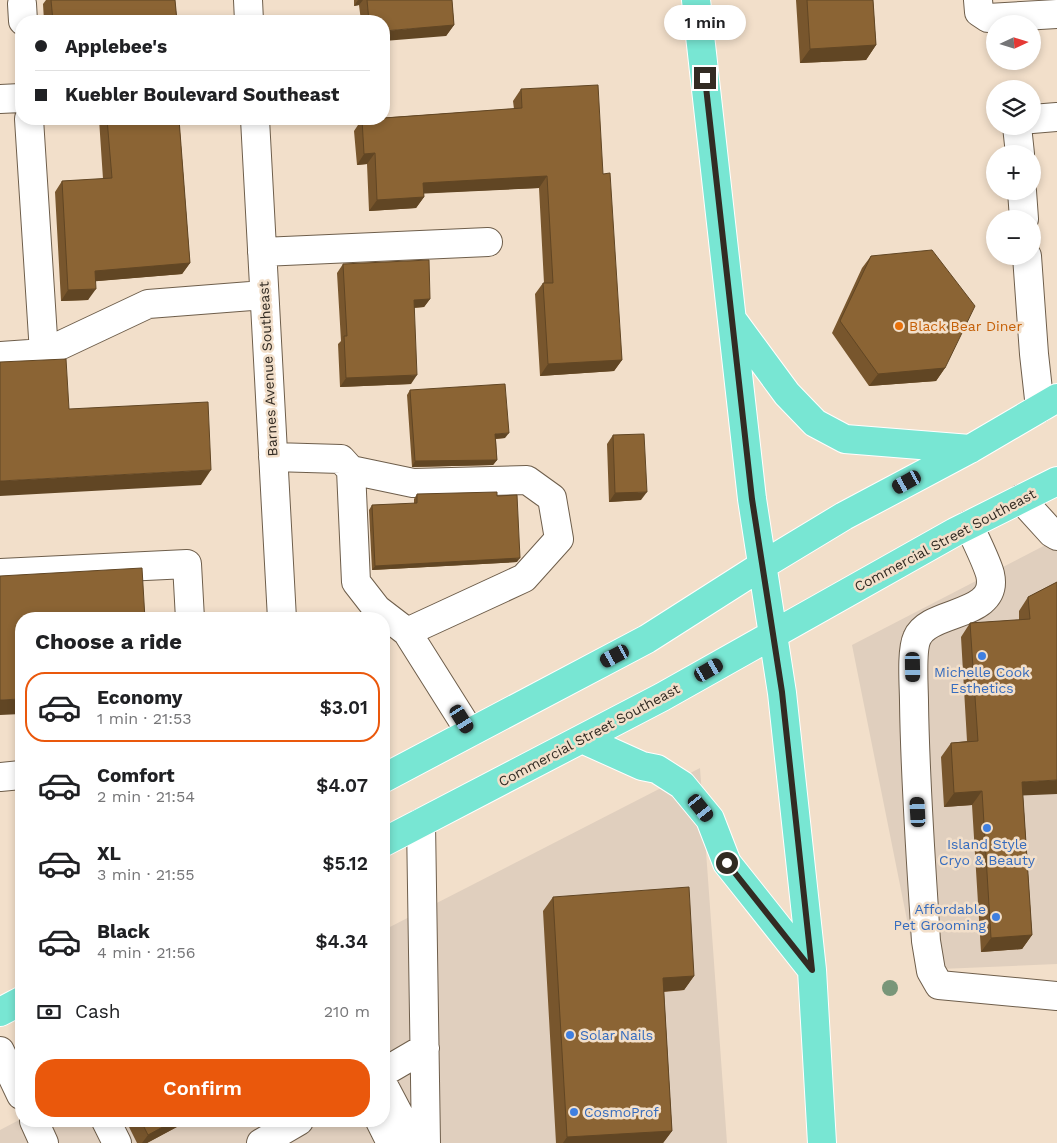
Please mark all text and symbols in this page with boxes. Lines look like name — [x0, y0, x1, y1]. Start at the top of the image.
callout: 1 min — [664, 5, 746, 40]
text: 1 min — [684, 13, 726, 32]
north arrow — [986, 15, 1041, 70]
map controls — [986, 15, 1041, 265]
text: Applebee's — [65, 35, 167, 58]
route end — [694, 67, 716, 89]
button: layers — [986, 80, 1041, 135]
text: Kuebler Boulevard Southeast — [65, 83, 339, 106]
button: + — [986, 145, 1041, 200]
button: − — [986, 210, 1041, 265]
street label: Barnes Avenue Southeast — [255, 281, 281, 457]
place label: Black Bear Diner — [909, 318, 1022, 334]
marker: Black Bear Diner — [893, 320, 905, 332]
car — [890, 468, 923, 496]
street label: Commercial Street Southeast — [852, 485, 1038, 595]
text: Choose a ride — [35, 629, 182, 654]
car — [598, 642, 631, 670]
marker: Michelle Cook Esthetics — [976, 650, 988, 662]
car — [905, 652, 920, 682]
car — [692, 656, 725, 684]
place label: Michelle Cook Esthetics — [934, 664, 1030, 696]
street label: Commercial Street Southeast — [496, 680, 682, 790]
icon: car — [37, 685, 82, 730]
text: Economy — [97, 686, 182, 709]
text: $3.01 — [320, 696, 368, 719]
car — [447, 702, 476, 736]
text: 1 min · 21:53 — [97, 709, 192, 728]
icon: car — [37, 763, 82, 808]
text: Comfort — [97, 764, 175, 787]
text: $4.07 — [316, 774, 368, 797]
text: 2 min · 21:54 — [97, 787, 195, 806]
car — [685, 792, 716, 824]
car — [909, 797, 926, 827]
marker: Island Style Cryo & Beauty — [981, 822, 993, 834]
place label: Island Style Cryo & Beauty — [939, 836, 1036, 868]
icon: car — [37, 841, 82, 886]
text: XL — [97, 842, 121, 865]
text: $5.12 — [322, 852, 368, 875]
route start — [716, 852, 738, 874]
text: 3 min · 21:55 — [97, 865, 195, 884]
place label: Affordable Pet Grooming — [893, 901, 987, 933]
marker: Affordable Pet Grooming — [990, 911, 1002, 923]
icon: car — [37, 919, 82, 964]
text: Black — [97, 920, 150, 943]
text: $4.34 — [315, 930, 368, 953]
text: 4 min · 21:56 — [97, 943, 196, 962]
icon: cash — [35, 998, 63, 1026]
text: Cash — [75, 1000, 121, 1023]
text: 210 m — [324, 1002, 370, 1021]
place label: Solar Nails — [580, 1027, 653, 1043]
marker: Solar Nails — [564, 1029, 576, 1041]
button: Confirm — [35, 1059, 370, 1117]
place label: CosmoProf — [584, 1104, 659, 1120]
marker: CosmoProf — [568, 1106, 580, 1118]

